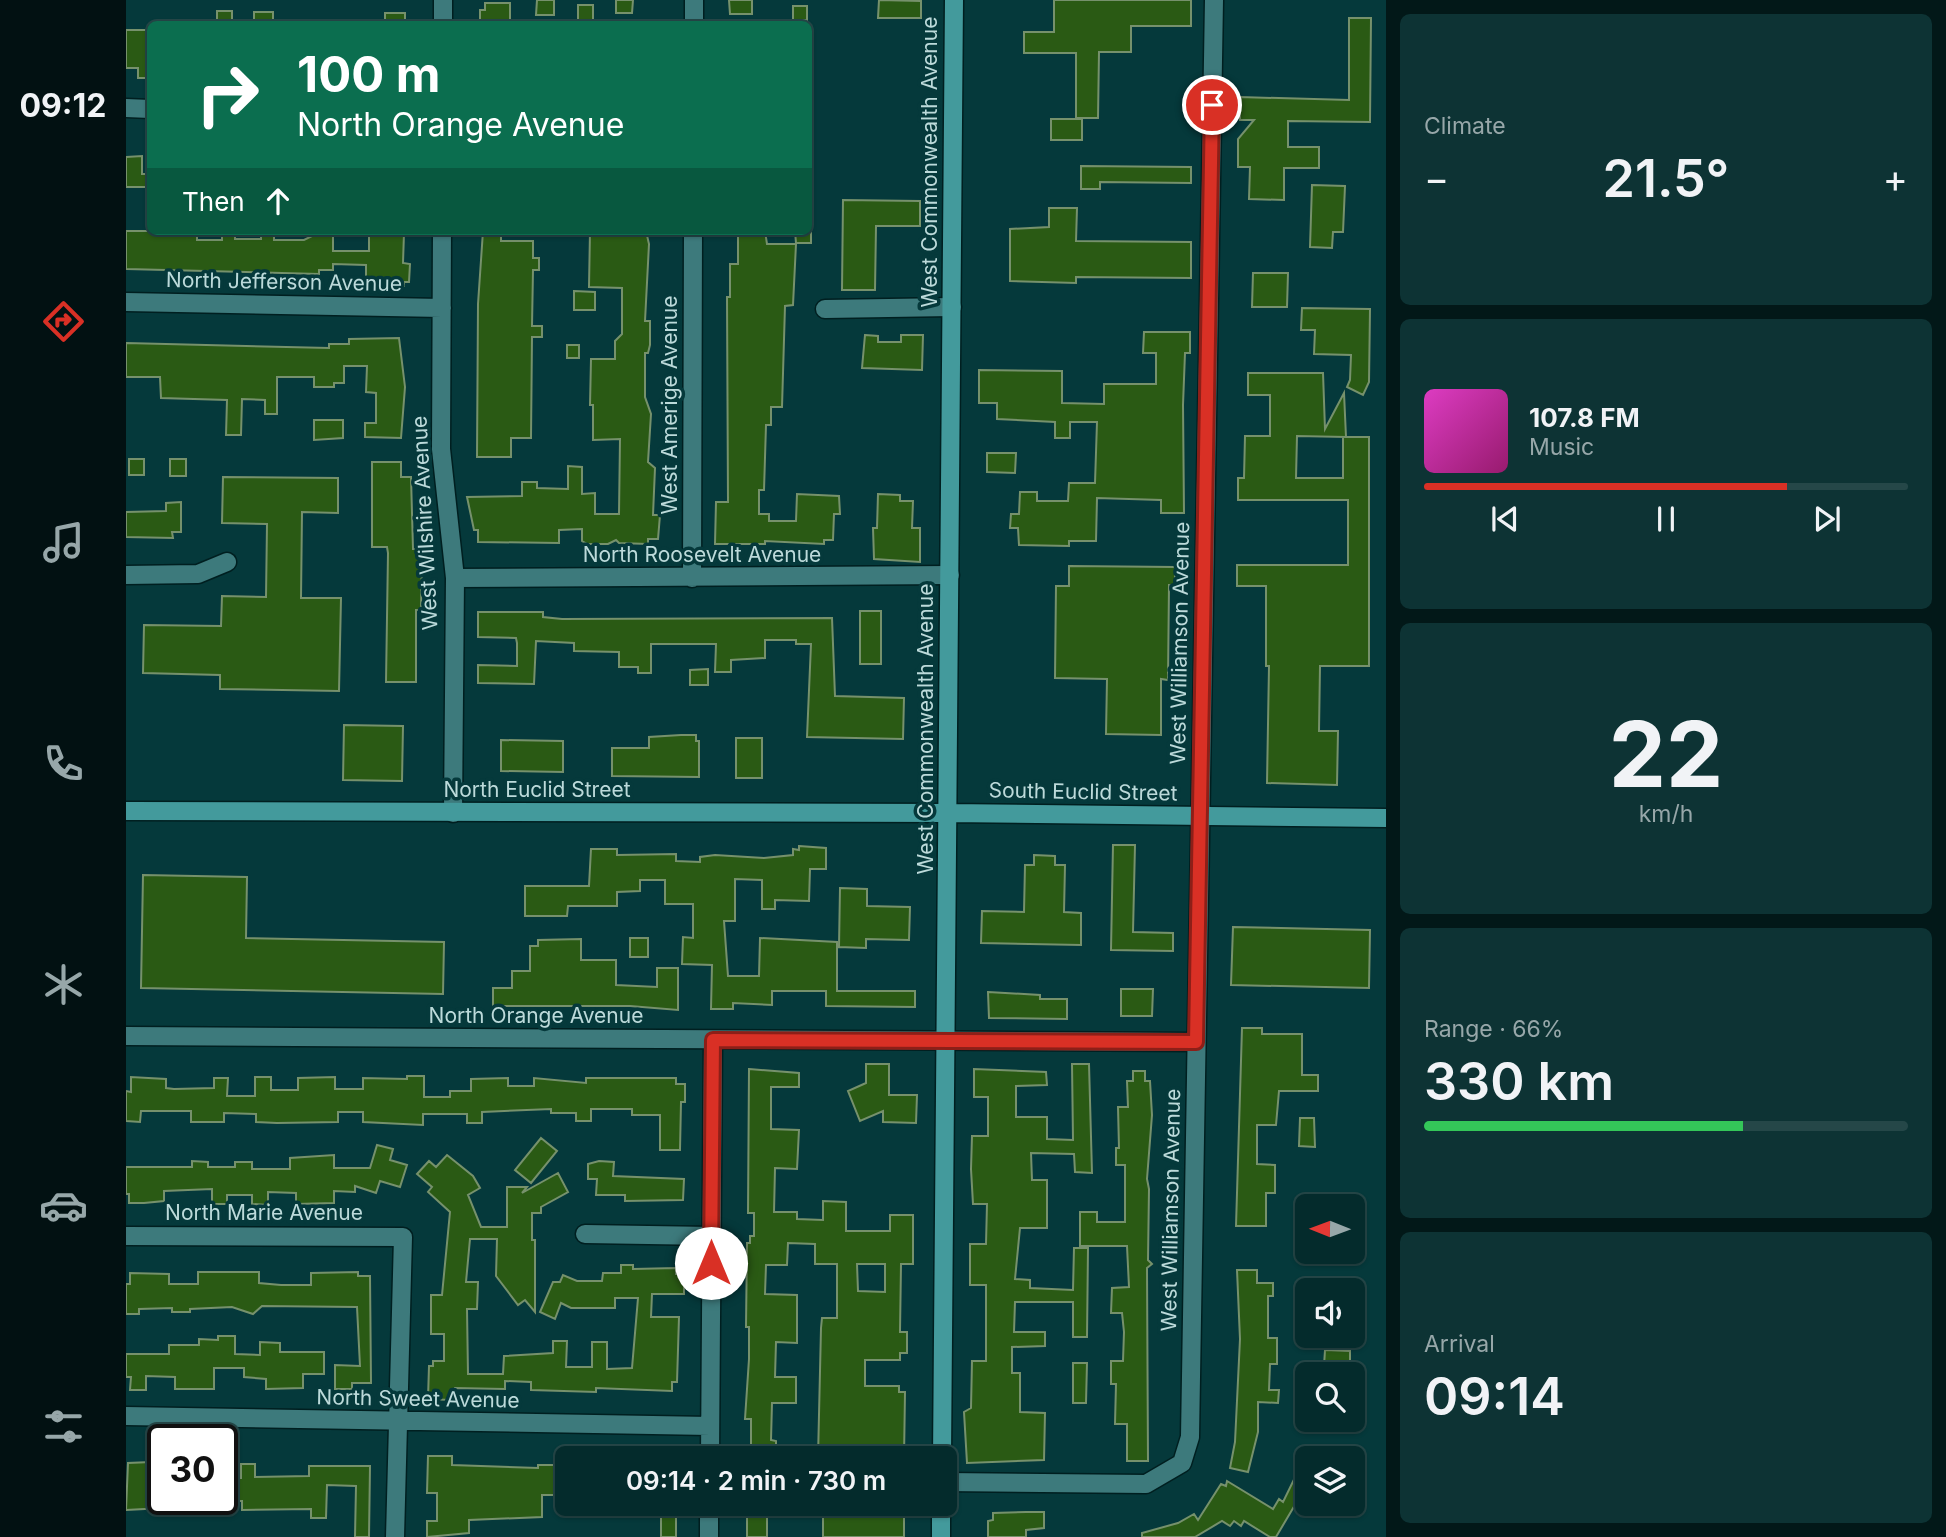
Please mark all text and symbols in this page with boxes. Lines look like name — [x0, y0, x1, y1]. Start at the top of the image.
street label: West Commonwealth Avenue — [917, 17, 942, 307]
text: 100 m — [297, 45, 441, 104]
icon: right — [182, 49, 273, 140]
pin — [1182, 75, 1242, 135]
text: 09:12 — [20, 86, 107, 125]
icon: arrive — [1193, 86, 1231, 124]
text: North Orange Avenue — [297, 105, 624, 144]
text: Climate — [1424, 112, 1506, 140]
text: 21.5° — [1603, 147, 1729, 210]
text: − — [1424, 155, 1449, 201]
text: + — [1883, 155, 1908, 201]
icon: ahead — [259, 182, 297, 220]
text: Then — [182, 186, 245, 217]
street label: North Jefferson Avenue — [166, 267, 402, 296]
street label: West Amerige Avenue — [657, 296, 682, 514]
icon: directions — [39, 297, 88, 346]
text: 107.8 FM — [1529, 402, 1640, 433]
street label: West Wilshire Avenue — [406, 415, 443, 631]
text: Music — [1529, 433, 1594, 461]
icon: previous — [1486, 500, 1524, 538]
icon: pause — [1647, 500, 1685, 538]
icon: next — [1808, 500, 1846, 538]
icon: music — [39, 518, 88, 567]
street label: West Williamson Avenue — [1165, 521, 1194, 765]
street label: North Roosevelt Avenue — [583, 542, 821, 567]
street label: West Commonwealth Avenue — [913, 584, 938, 874]
text: 22 — [1609, 699, 1723, 809]
icon: phone — [39, 739, 88, 788]
street label: North Euclid Street — [443, 777, 631, 802]
street label: South Euclid Street — [988, 777, 1178, 806]
text: km/h — [1639, 800, 1693, 828]
icon: climate — [39, 960, 88, 1009]
street label: North Orange Avenue — [429, 1003, 643, 1028]
text: Range · 66% — [1424, 1015, 1563, 1043]
text: 330 km — [1424, 1050, 1614, 1113]
street label: West Williamson Avenue — [1156, 1088, 1185, 1332]
icon: car — [39, 1181, 88, 1230]
north arrow — [1295, 1194, 1365, 1264]
map controls — [1295, 1194, 1365, 1516]
street label: North Marie Avenue — [165, 1200, 363, 1225]
position arrow — [674, 1226, 748, 1300]
button: sound — [1295, 1278, 1365, 1348]
text: Arrival — [1424, 1330, 1495, 1358]
button: search — [1295, 1362, 1365, 1432]
text: 09:14 — [1424, 1365, 1565, 1428]
street label: North Sweet Avenue — [316, 1384, 520, 1413]
icon: filters — [39, 1402, 88, 1451]
speed limit sign: 30 — [147, 1424, 238, 1515]
button: layers — [1295, 1446, 1365, 1516]
text: 09:14 · 2 min · 730 m — [626, 1465, 886, 1496]

